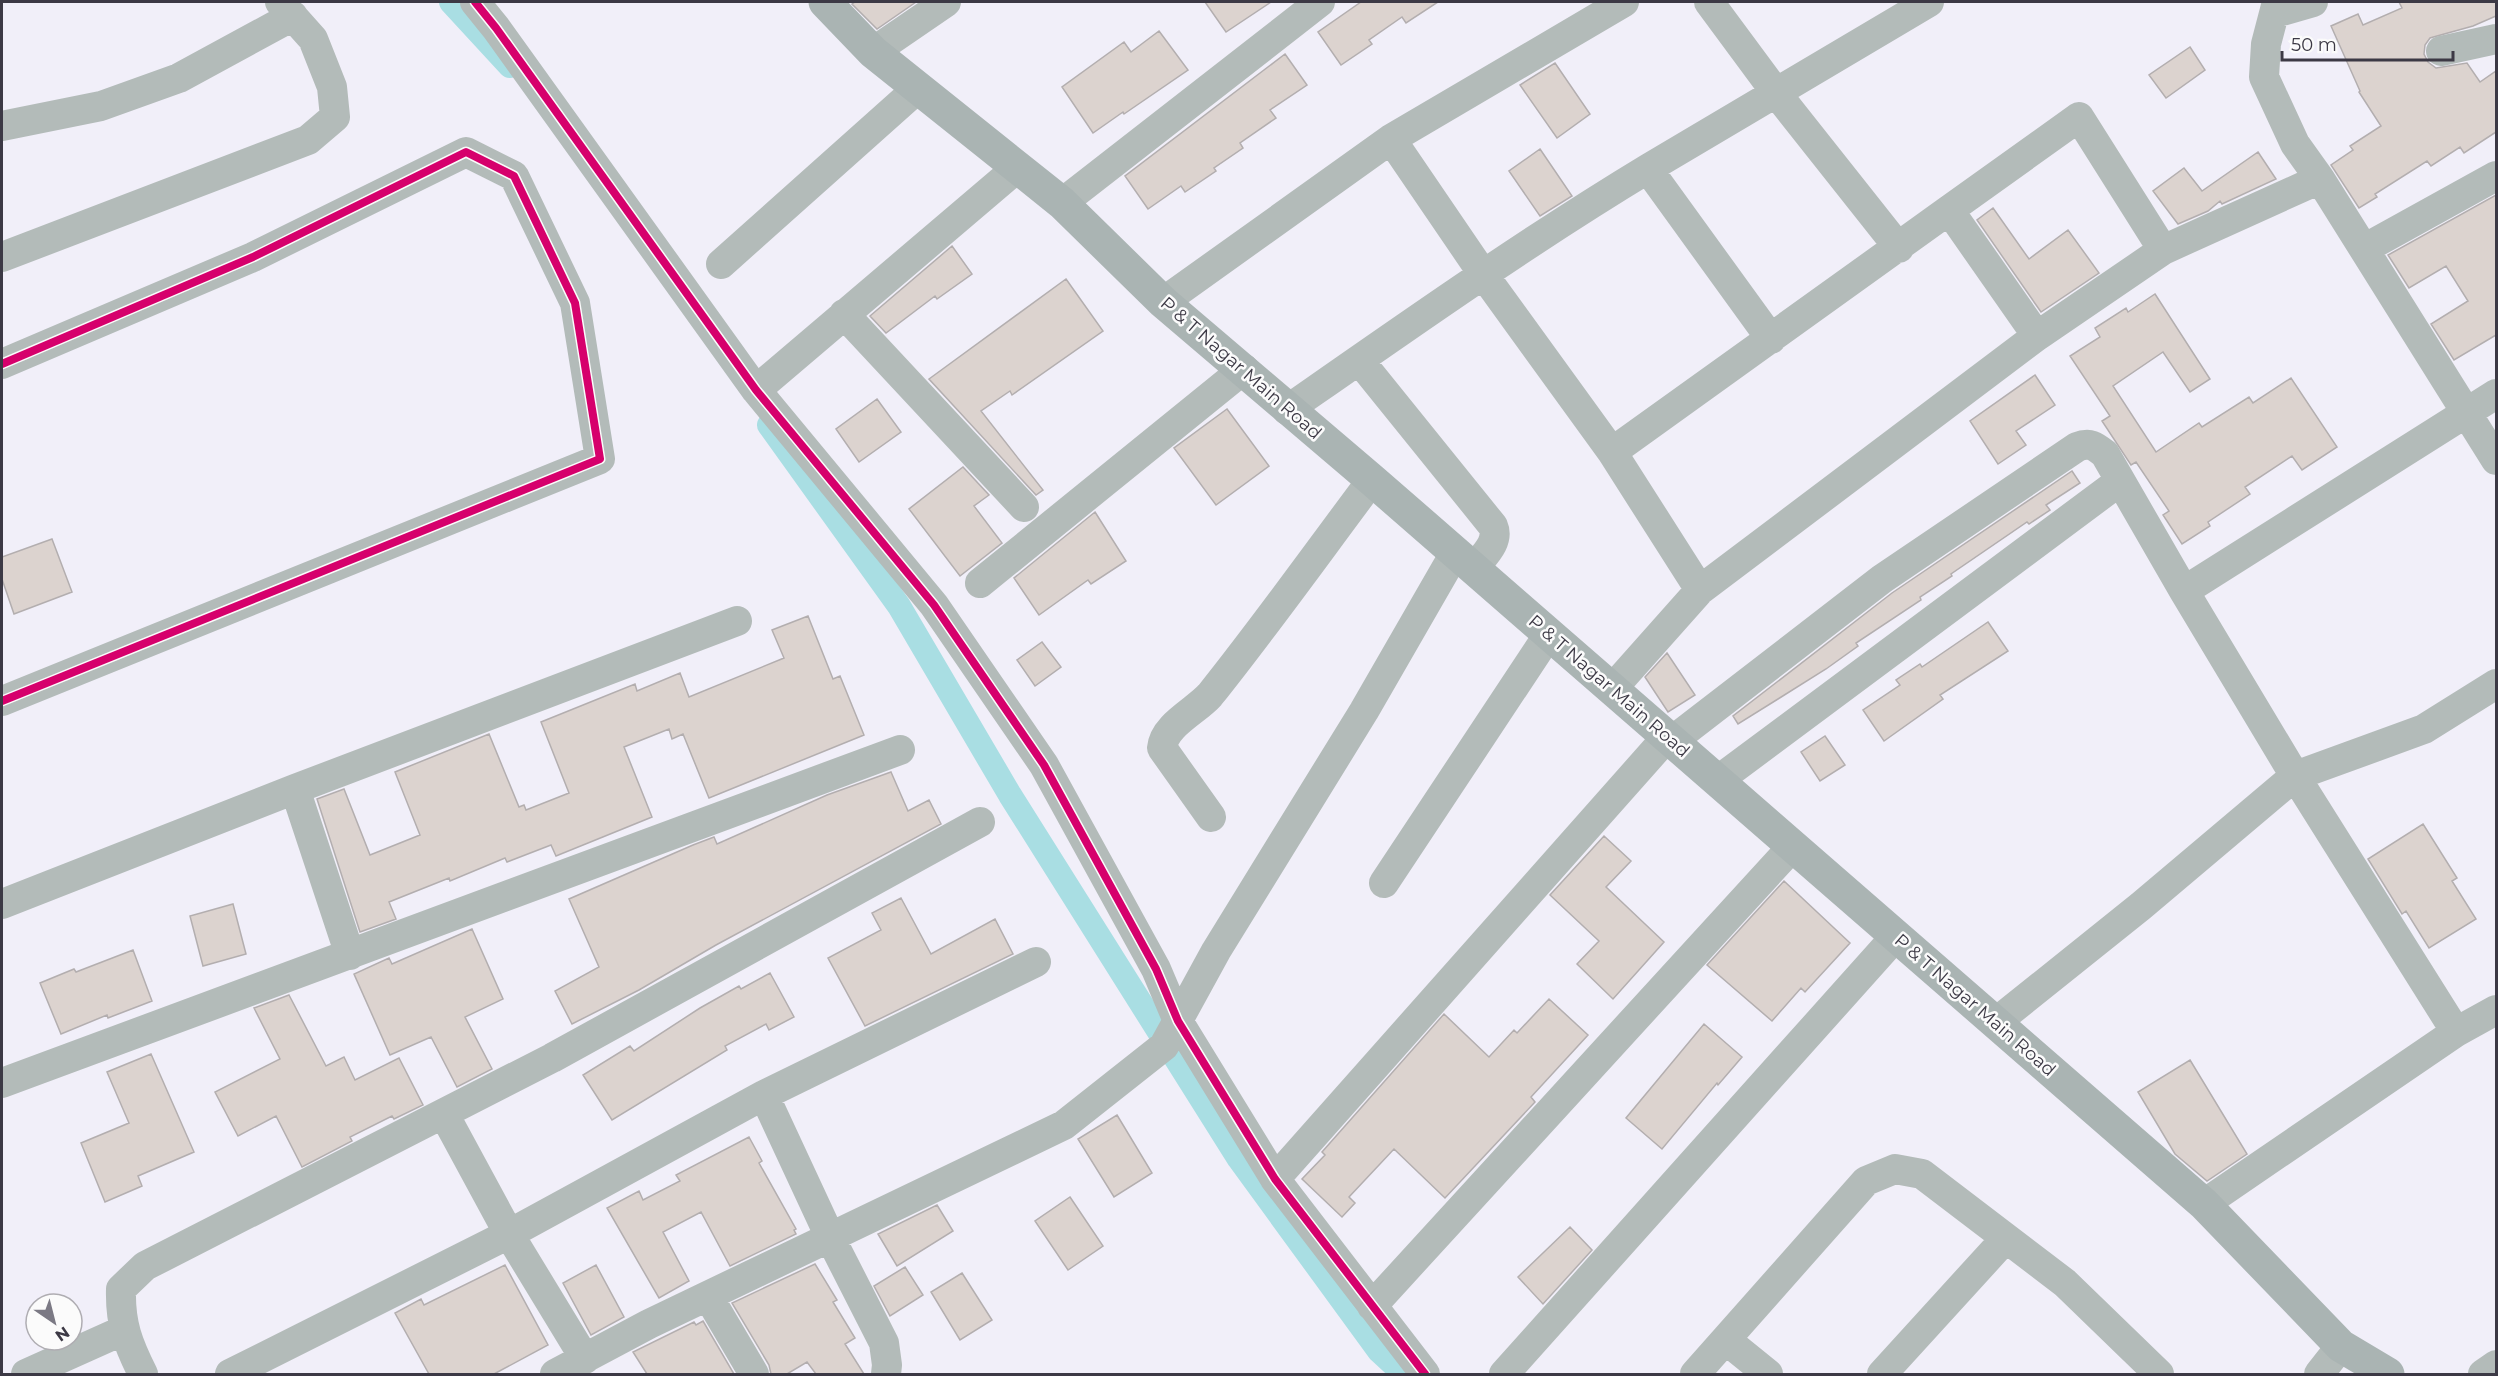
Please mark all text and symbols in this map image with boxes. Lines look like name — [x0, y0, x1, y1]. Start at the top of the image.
scale bar — [2282, 24, 2453, 62]
text: 50 m — [2291, 34, 2337, 56]
street label: P & T Nagar Main Road — [1156, 292, 1326, 444]
street label: P & T Nagar Main Road — [1524, 610, 1694, 762]
street label: P & T Nagar Main Road — [1890, 929, 2060, 1081]
north arrow — [24, 1292, 84, 1352]
text: N — [52, 1322, 73, 1345]

